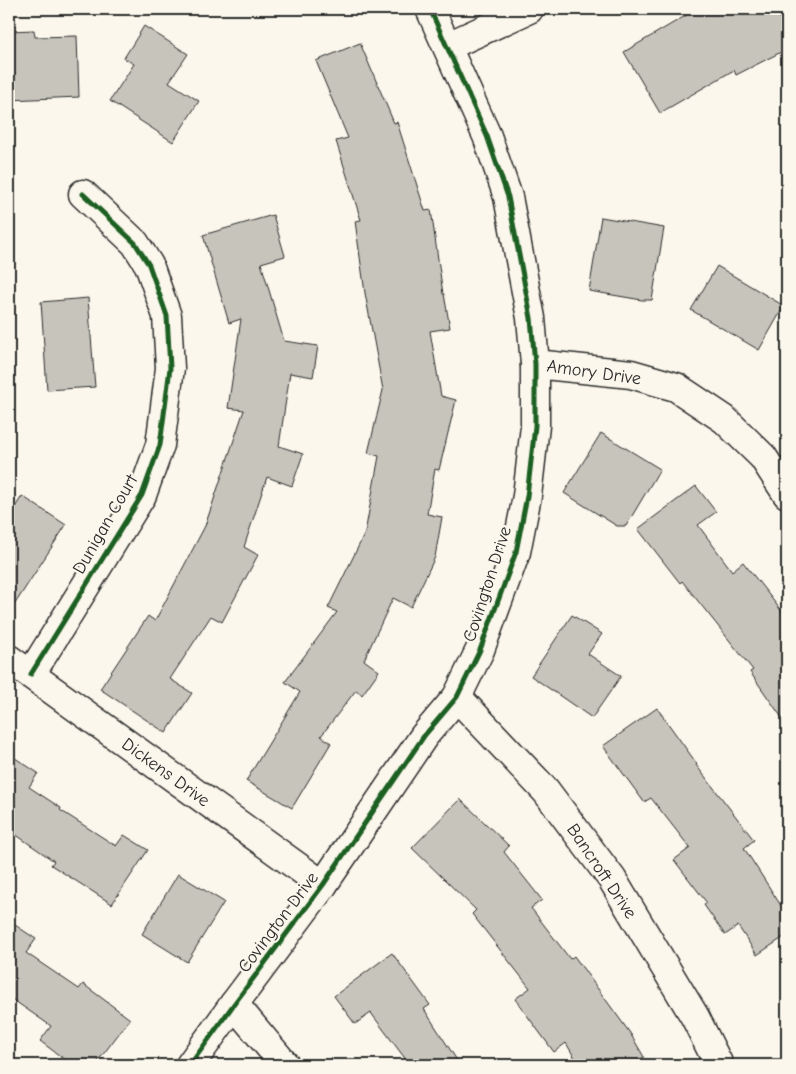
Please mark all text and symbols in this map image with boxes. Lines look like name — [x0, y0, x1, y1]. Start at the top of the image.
street label: Amory Drive — [546, 355, 642, 389]
street label: Dunigan Court — [68, 470, 143, 578]
street label: Covington Drive — [459, 524, 516, 645]
street label: Dickens Drive — [118, 733, 214, 811]
street label: Bancroft Drive — [562, 820, 641, 923]
street label: Covington Drive — [234, 868, 323, 977]

